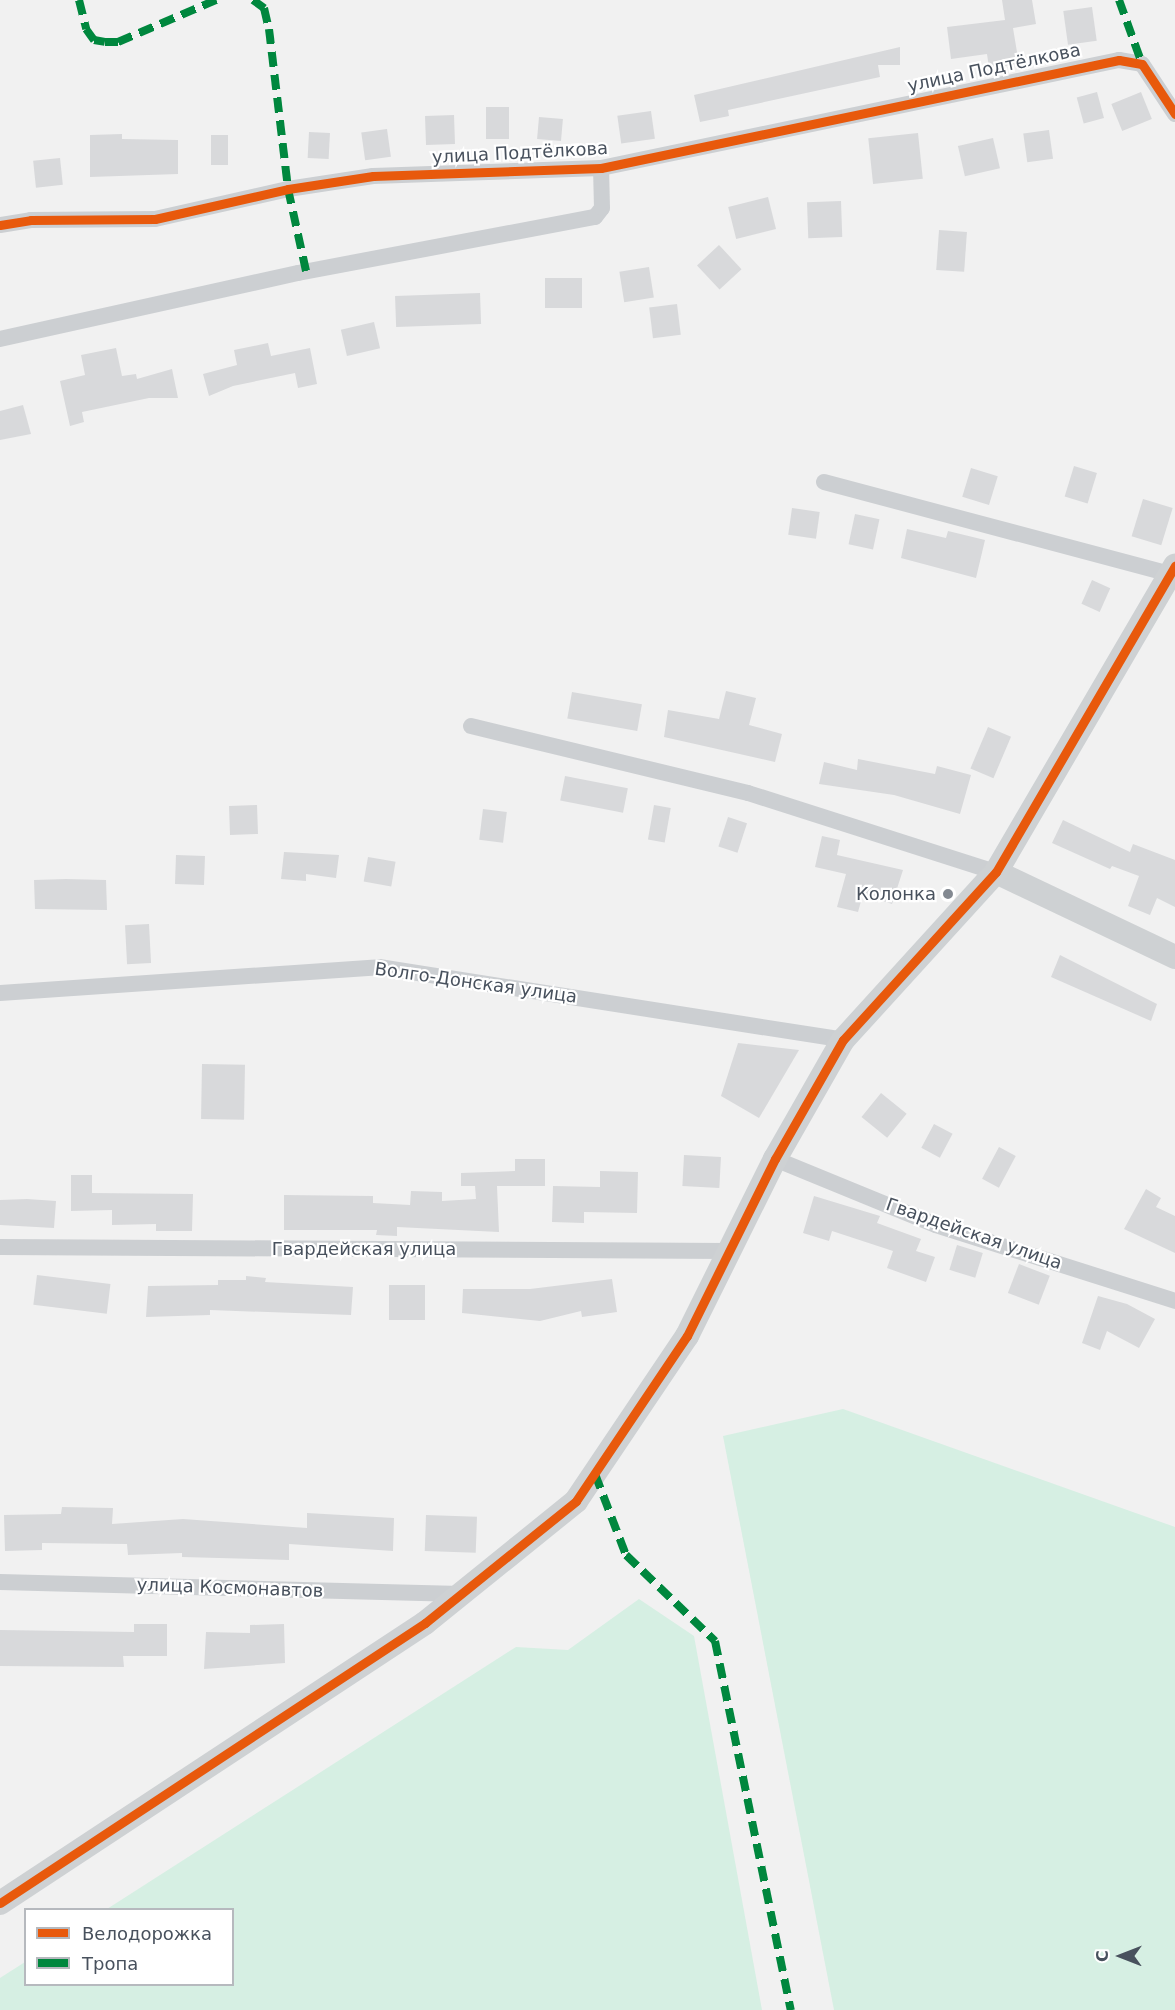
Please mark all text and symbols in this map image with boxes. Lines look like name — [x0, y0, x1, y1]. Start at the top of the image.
street label: улица Подтёлкова — [905, 39, 1083, 97]
street label: улица Подтёлкова — [431, 138, 609, 168]
place label: Колонка — [856, 883, 936, 905]
marker: Колонка — [941, 887, 955, 901]
street label: Волго-Донская улица — [373, 958, 579, 1008]
street label: Гвардейская улица — [883, 1194, 1065, 1274]
street label: Гвардейская улица — [272, 1238, 456, 1260]
street label: улица Космонавтов — [136, 1574, 324, 1602]
legend — [24, 1908, 234, 1986]
text: Велодорожка — [82, 1923, 212, 1944]
north arrow — [1091, 1926, 1151, 1986]
text: С — [1093, 1950, 1112, 1962]
text: Тропа — [82, 1953, 138, 1974]

